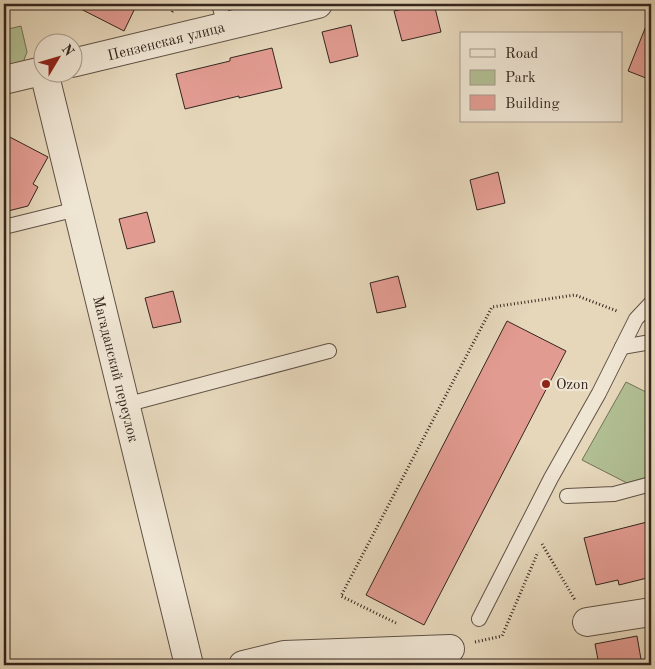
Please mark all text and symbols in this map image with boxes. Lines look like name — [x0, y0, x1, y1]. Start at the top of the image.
street label: Пензенская улица — [106, 20, 227, 64]
north arrow — [32, 32, 82, 82]
legend — [460, 32, 622, 122]
text: N — [59, 42, 76, 59]
text: Road — [505, 47, 539, 62]
text: Park — [505, 71, 536, 86]
text: Building — [505, 97, 560, 112]
street label: Магаданский переулок — [89, 295, 140, 445]
marker: Ozon — [540, 378, 552, 390]
place label: Ozon — [556, 378, 589, 393]

